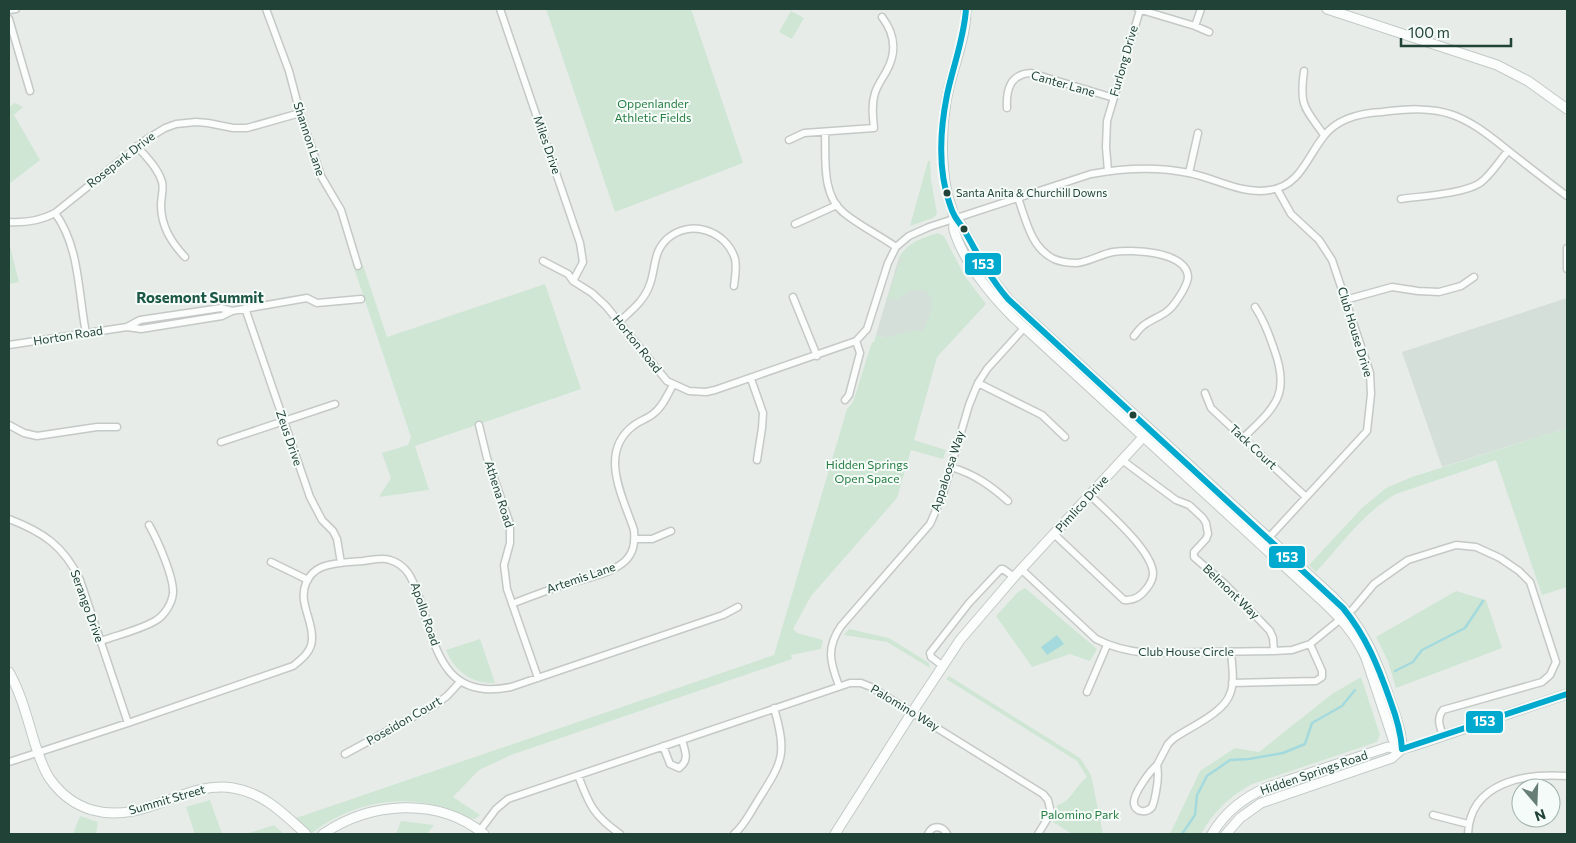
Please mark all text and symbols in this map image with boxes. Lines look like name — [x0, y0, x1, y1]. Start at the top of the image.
scale bar — [1401, 15, 1511, 47]
text: 100 m — [1408, 23, 1450, 41]
street label: Furlong Drive — [1106, 24, 1140, 98]
street label: Canter Lane — [1030, 67, 1097, 99]
park label: Oppenlander Athletic Fields — [615, 96, 691, 124]
street label: Shannon Lane — [291, 100, 328, 177]
street label: Miles Drive — [531, 114, 564, 176]
street label: Rosepark Drive — [84, 128, 157, 190]
place label: Santa Anita & Churchill Downs — [956, 186, 1107, 199]
marker: Santa Anita & Churchill Downs — [942, 188, 952, 198]
unlabelled marker — [959, 224, 969, 234]
line badge: 153 — [964, 252, 1002, 276]
text: 153 — [972, 255, 994, 272]
street label: Club House Drive — [1336, 285, 1376, 378]
district label: Rosemont Summit — [136, 288, 264, 306]
street label: Horton Road — [610, 312, 665, 375]
street label: Horton Road — [32, 323, 104, 347]
street label: Zeus Drive — [274, 408, 306, 467]
unlabelled marker — [1128, 410, 1138, 420]
street label: Tack Court — [1227, 421, 1280, 472]
street label: Appaloosa Way — [927, 429, 967, 513]
park label: Hidden Springs Open Space — [826, 457, 908, 485]
street label: Athena Road — [483, 459, 517, 529]
street label: Pimlico Drive — [1052, 472, 1110, 535]
line badge: 153 — [1268, 545, 1306, 569]
text: 153 — [1276, 548, 1298, 565]
street label: Artemis Lane — [544, 559, 617, 595]
street label: Belmont Way — [1201, 561, 1263, 622]
street label: Serango Drive — [68, 568, 108, 644]
street label: Apollo Road — [409, 580, 443, 647]
street label: Club House Circle — [1138, 644, 1234, 658]
street label: Palomino Way — [869, 681, 943, 733]
street label: Poseidon Court — [363, 693, 444, 747]
line badge: 153 — [1465, 710, 1504, 734]
text: 153 — [1473, 712, 1495, 729]
street label: Hidden Springs Road — [1258, 747, 1369, 797]
north arrow — [1511, 778, 1561, 828]
street label: Summit Street — [127, 781, 207, 817]
text: N — [1533, 806, 1548, 826]
park label: Palomino Park — [1040, 807, 1120, 821]

